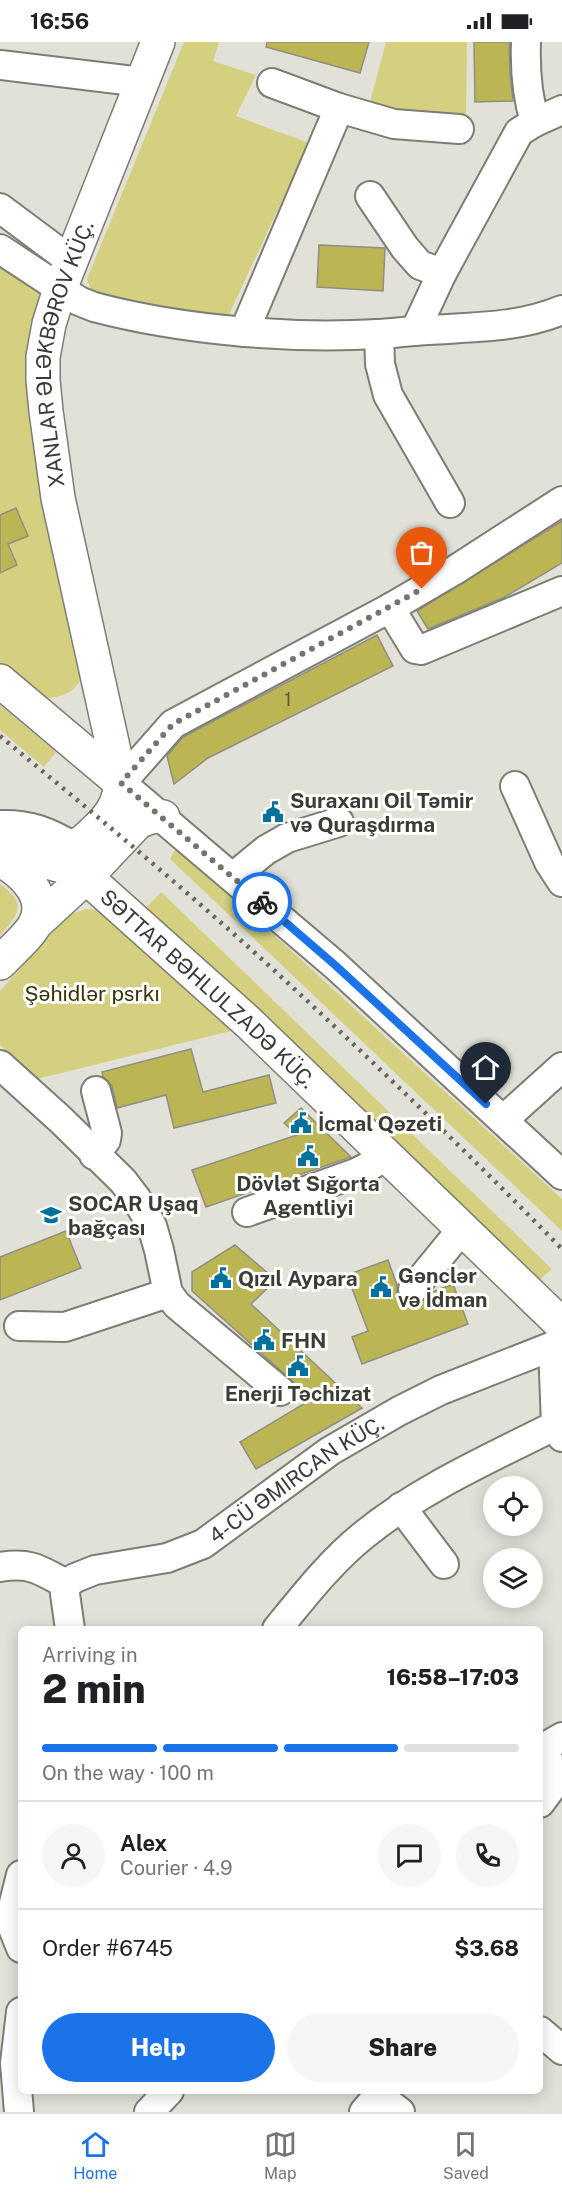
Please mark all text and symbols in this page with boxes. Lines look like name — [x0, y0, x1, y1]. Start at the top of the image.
text: 16:56 — [30, 8, 89, 34]
street label: XANLAR ƏLƏKBƏROV KÜÇ. — [31, 217, 98, 489]
pin — [396, 527, 447, 589]
icon: bag — [405, 536, 438, 569]
house number: 1 — [284, 689, 292, 710]
place label: Suraxanı Oil Təmir və Quraşdırma — [290, 788, 474, 837]
public building icon: Suraxanı Oil Təmir və Quraşdırma — [261, 800, 285, 824]
courier — [232, 872, 292, 932]
street label: SƏTTAR BƏHLULZADƏ KÜÇ. — [96, 884, 321, 1093]
icon: bike — [246, 886, 279, 919]
park label: Şəhidlər psrkı — [24, 981, 160, 1006]
pin — [460, 1042, 511, 1104]
icon: home — [469, 1051, 502, 1084]
public building icon: İcmal Qəzeti — [289, 1111, 313, 1135]
place label: İcmal Qəzeti — [318, 1111, 442, 1136]
public building icon: Dövlət Sığorta Agentliyi — [296, 1144, 320, 1168]
place label: Dövlət Sığorta Agentliyi — [236, 1171, 380, 1220]
place label: SOCAR Uşaq bağçası — [68, 1191, 198, 1240]
school or university icon: SOCAR Uşaq bağçası — [39, 1203, 63, 1227]
place label: Gənclər və İdman — [398, 1263, 487, 1312]
public building icon: Qızıl Aypara — [209, 1266, 233, 1290]
place label: Qızıl Aypara — [238, 1266, 358, 1291]
public building icon: Gənclər və İdman — [369, 1275, 393, 1299]
public building icon: FHN — [252, 1328, 276, 1352]
place label: FHN — [281, 1328, 326, 1353]
public building icon: Enerji Təchizat — [286, 1354, 310, 1378]
place label: Enerji Təchizat — [225, 1381, 371, 1406]
street label: 4-CÜ ƏMIRCAN KÜÇ. — [204, 1410, 388, 1548]
map controls — [483, 1476, 543, 1608]
button: locate — [483, 1476, 543, 1536]
button: layers — [483, 1548, 543, 1608]
text: Arriving in — [42, 1643, 137, 1667]
text: 16:58–17:03 — [386, 1664, 519, 1690]
text: 2 min — [42, 1666, 146, 1712]
text: On the way · 100 m — [42, 1761, 214, 1785]
button: person — [42, 1824, 105, 1887]
button: chat — [378, 1824, 441, 1887]
button: phone — [456, 1824, 519, 1887]
text: Alex — [120, 1830, 167, 1856]
text: Courier · 4.9 — [120, 1856, 232, 1880]
text: Order #6745 — [42, 1935, 173, 1961]
text: $3.68 — [454, 1935, 519, 1961]
button: Help — [42, 2013, 275, 2082]
button: Share — [287, 2013, 519, 2082]
tab: Home — [73, 2128, 117, 2183]
tab: Map — [264, 2128, 297, 2183]
tab: Saved — [443, 2128, 489, 2183]

